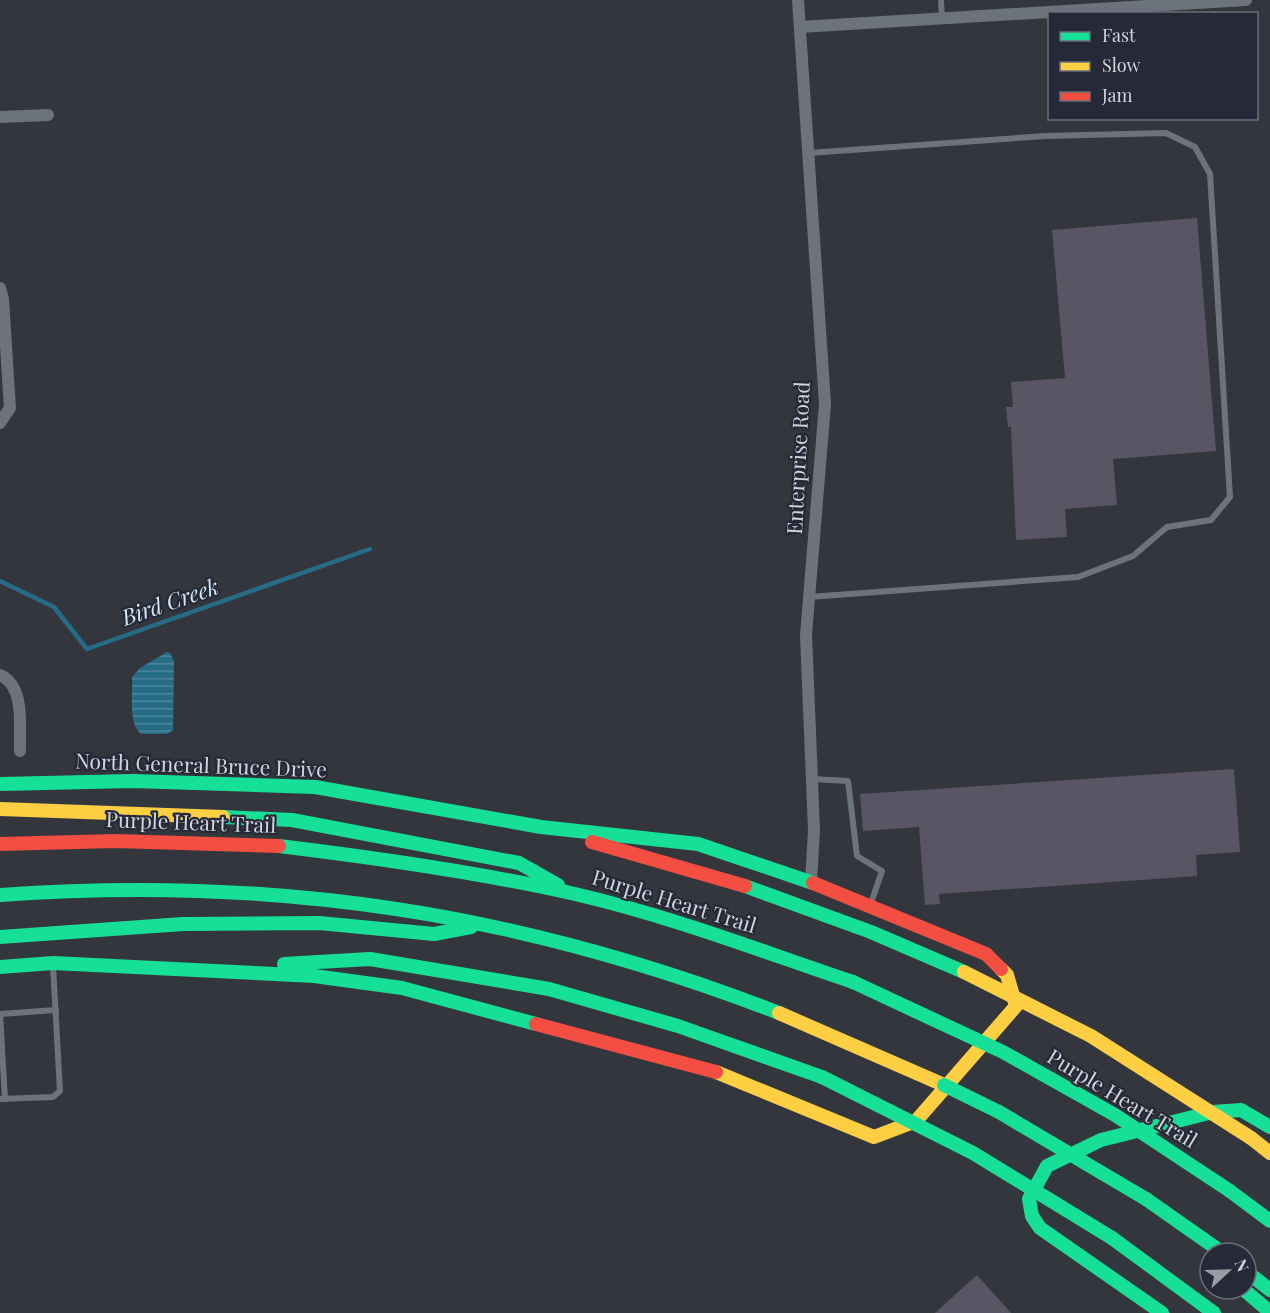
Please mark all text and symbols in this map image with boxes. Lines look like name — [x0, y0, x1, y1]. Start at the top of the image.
legend — [1048, 12, 1258, 120]
text: Fast — [1102, 23, 1136, 47]
text: Slow — [1102, 53, 1140, 77]
text: Jam — [1101, 83, 1132, 107]
street label: Enterprise Road — [779, 381, 815, 535]
water label: Bird Creek — [116, 570, 222, 632]
street label: North General Bruce Drive — [75, 746, 327, 782]
street label: Purple Heart Trail — [105, 804, 277, 838]
street label: Purple Heart Trail — [589, 862, 760, 938]
street label: Purple Heart Trail — [1043, 1041, 1203, 1153]
north arrow — [1198, 1241, 1258, 1301]
text: N — [1230, 1256, 1254, 1275]

